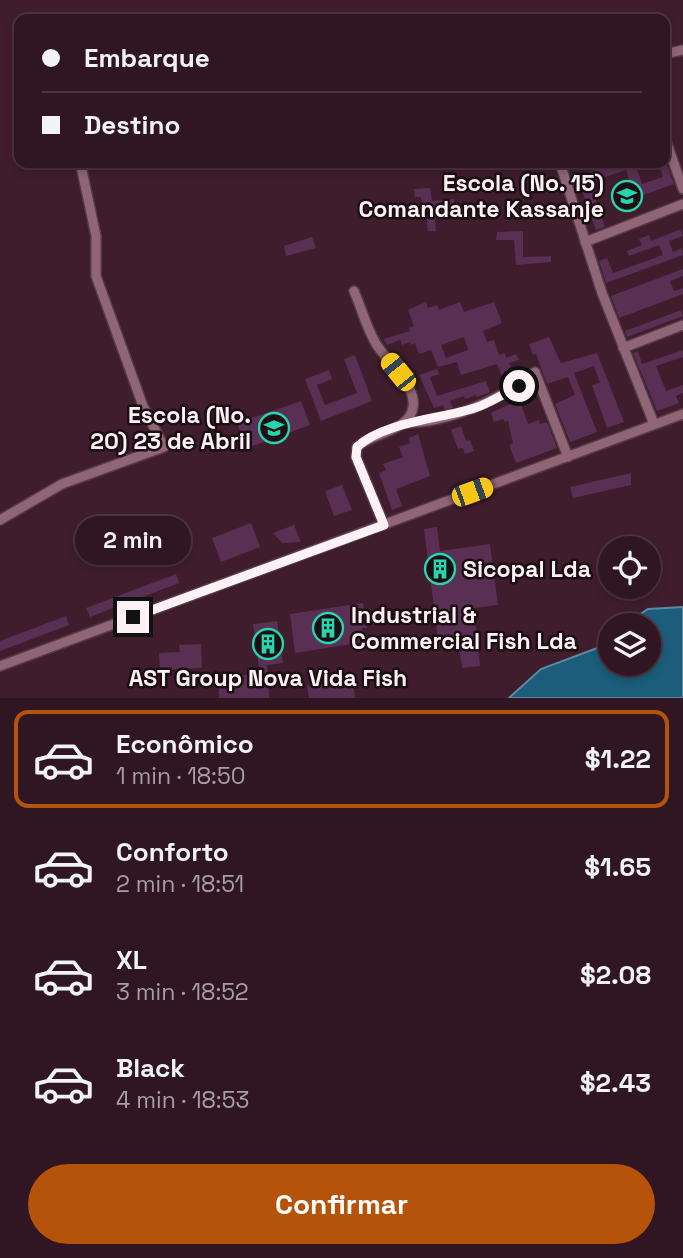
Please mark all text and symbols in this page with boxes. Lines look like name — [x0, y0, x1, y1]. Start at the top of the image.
text: Embarque — [84, 41, 210, 75]
text: Destino — [84, 108, 180, 142]
place label: Escola (No. 15) Comandante Kassanje — [358, 168, 604, 224]
school or university icon: Escola (No. 15) Comandante Kassanje — [610, 179, 644, 213]
car — [377, 349, 420, 395]
route start — [503, 370, 535, 402]
place label: Escola (No. 20) 23 de Abril — [90, 400, 251, 456]
school or university icon: Escola (No. 20) 23 de Abril — [257, 411, 291, 445]
car — [449, 475, 496, 509]
callout: 2 min — [75, 516, 191, 564]
text: 2 min — [103, 525, 163, 555]
map controls — [598, 536, 661, 676]
button: locate — [598, 536, 661, 599]
building icon: Sicopal Lda — [423, 552, 457, 586]
place label: Sicopal Lda — [463, 554, 591, 584]
place label: Industrial & Commercial Fish Lda — [351, 600, 577, 656]
route end — [117, 601, 149, 633]
building icon: Industrial & Commercial Fish Lda — [311, 611, 345, 645]
button: layers — [598, 613, 661, 676]
building icon: AST Group Nova Vida Fish — [251, 627, 285, 661]
place label: AST Group Nova Vida Fish — [129, 663, 407, 693]
text: Econômico — [116, 727, 254, 761]
icon: car — [32, 728, 95, 791]
text: $1.22 — [585, 742, 651, 776]
text: 1 min · 18:50 — [116, 761, 245, 791]
text: Conforto — [116, 835, 229, 869]
icon: car — [32, 836, 95, 899]
text: $1.65 — [584, 850, 651, 884]
text: 2 min · 18:51 — [116, 869, 244, 899]
text: XL — [116, 943, 147, 977]
icon: car — [32, 944, 95, 1007]
text: $2.08 — [580, 958, 651, 992]
text: 3 min · 18:52 — [116, 977, 249, 1007]
text: Black — [116, 1051, 185, 1085]
icon: car — [32, 1052, 95, 1115]
text: $2.43 — [580, 1066, 651, 1100]
text: 4 min · 18:53 — [116, 1085, 249, 1115]
button: Confirmar — [28, 1164, 655, 1244]

